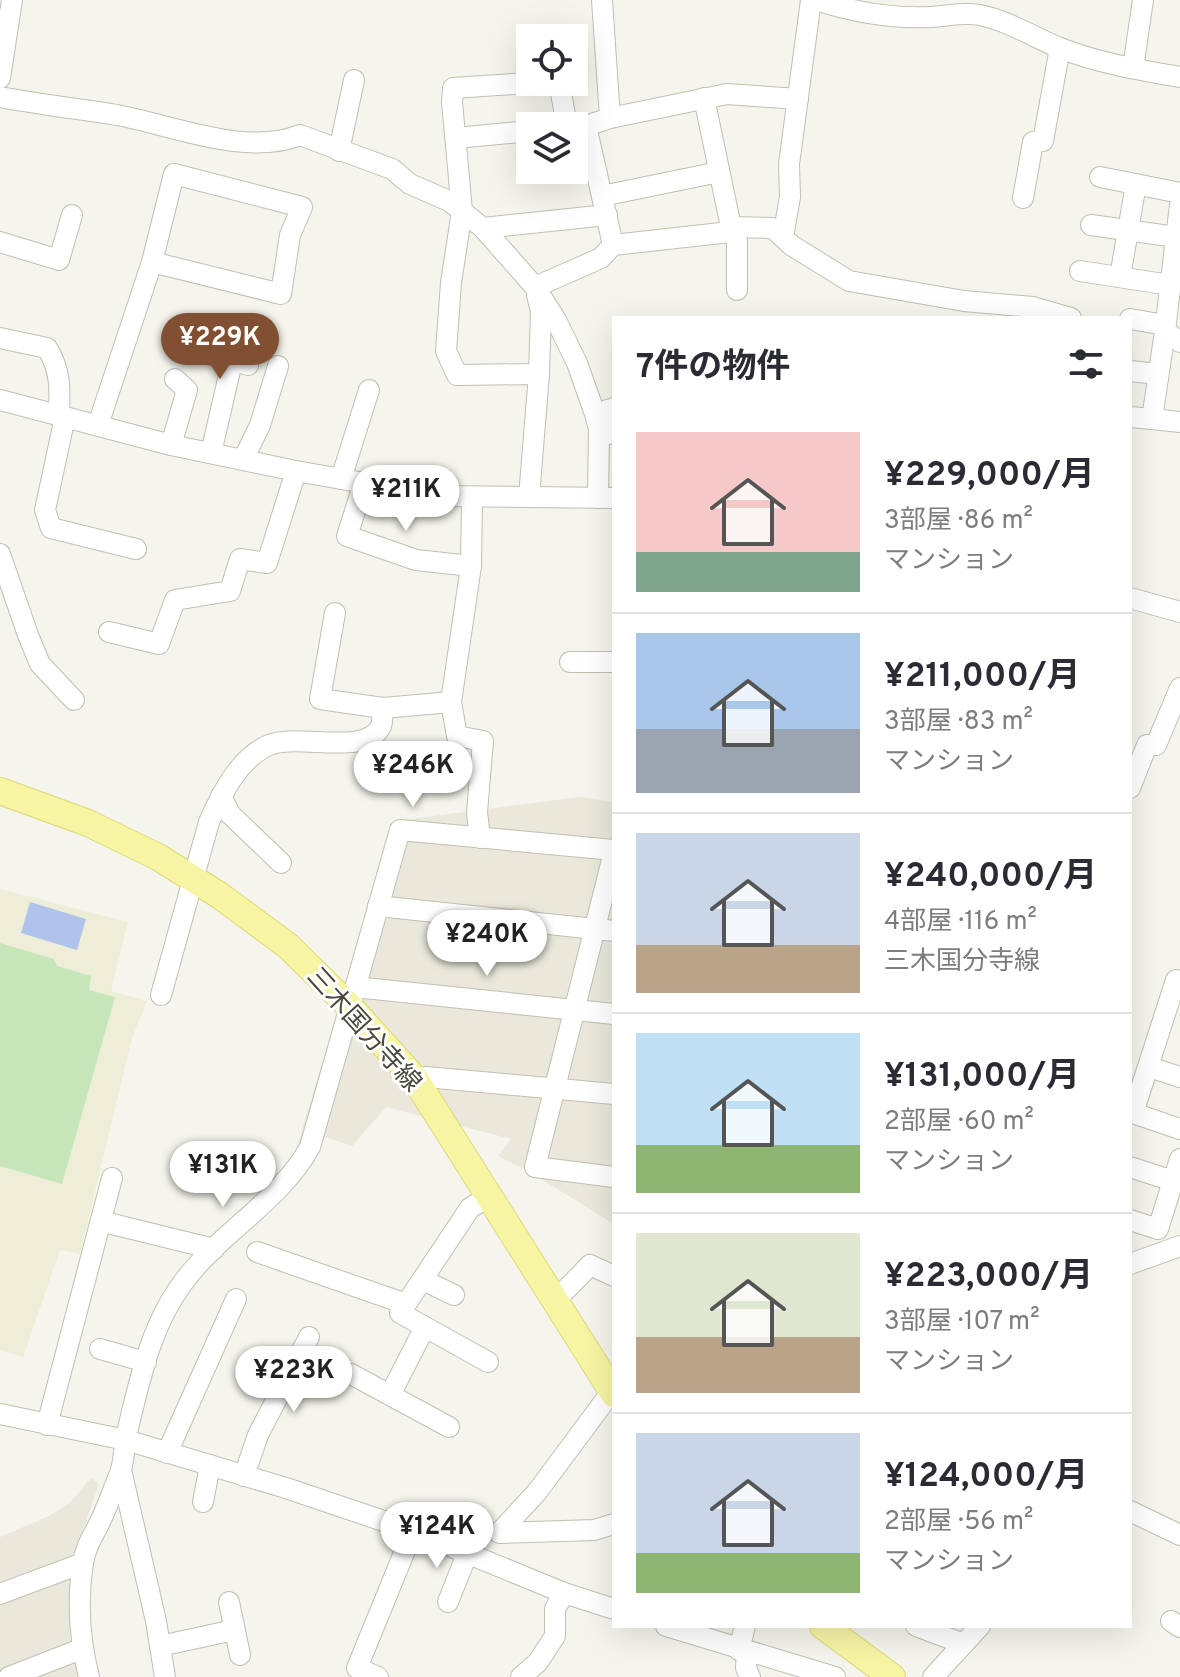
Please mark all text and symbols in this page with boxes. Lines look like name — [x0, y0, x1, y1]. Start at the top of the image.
map controls — [516, 24, 588, 184]
button: locate — [516, 24, 588, 96]
button: layers — [516, 112, 588, 184]
pin: ¥229K — [164, 313, 276, 381]
text: ¥229K — [179, 322, 261, 355]
icon: filters — [1064, 342, 1108, 386]
text: 7件の物件 — [636, 347, 790, 390]
text: ¥229,000/月 — [884, 455, 1095, 498]
icon: home — [700, 464, 796, 560]
pin: ¥211K — [350, 465, 462, 533]
text: ¥211K — [371, 474, 441, 507]
text: 3部屋 · 86 m² — [884, 505, 1033, 538]
text: マンション — [884, 545, 1014, 578]
text: ¥211,000/月 — [884, 656, 1081, 699]
icon: home — [700, 665, 796, 761]
text: 3部屋 · 83 m² — [884, 706, 1033, 739]
pin: ¥246K — [357, 741, 469, 809]
text: マンション — [884, 746, 1014, 779]
text: ¥246K — [372, 750, 454, 783]
text: ¥240,000/月 — [884, 856, 1097, 899]
icon: home — [700, 865, 796, 961]
text: 4部屋 · 116 m² — [884, 906, 1037, 939]
pin: ¥240K — [431, 910, 543, 978]
text: ¥240K — [445, 919, 529, 952]
text: 三木国分寺線 — [884, 946, 1040, 979]
street label: 三木国分寺線 — [299, 962, 428, 1100]
text: ¥131,000/月 — [884, 1056, 1080, 1099]
icon: home — [700, 1065, 796, 1161]
text: 2部屋 · 60 m² — [884, 1106, 1034, 1139]
pin: ¥131K — [167, 1141, 279, 1209]
text: マンション — [884, 1146, 1014, 1179]
text: ¥131K — [188, 1150, 258, 1183]
text: ¥223,000/月 — [884, 1256, 1093, 1299]
icon: home — [700, 1265, 796, 1361]
text: 3部屋 · 107 m² — [884, 1306, 1040, 1339]
pin: ¥223K — [238, 1346, 350, 1414]
text: マンション — [884, 1346, 1014, 1379]
text: ¥223K — [253, 1355, 335, 1388]
text: ¥124,000/月 — [884, 1456, 1088, 1499]
icon: home — [700, 1465, 796, 1561]
pin: ¥124K — [381, 1502, 493, 1570]
text: 2部屋 · 56 m² — [884, 1506, 1033, 1539]
text: ¥124K — [398, 1511, 476, 1544]
text: マンション — [884, 1546, 1014, 1579]

